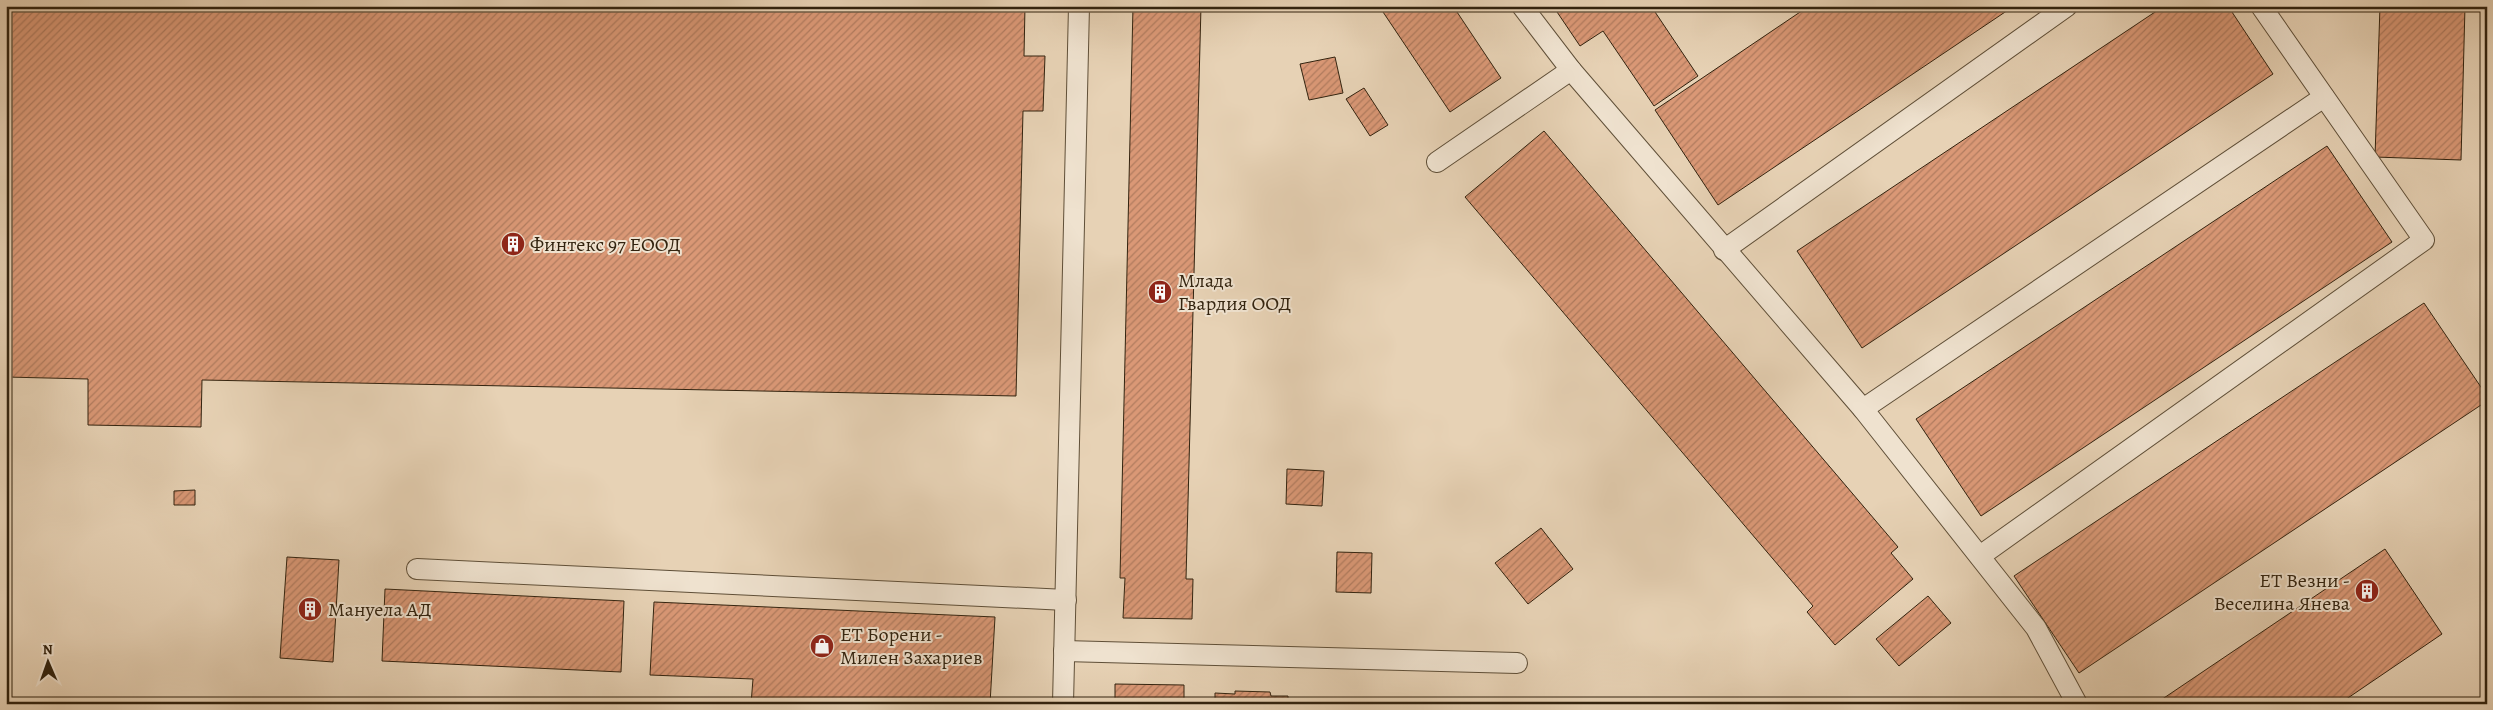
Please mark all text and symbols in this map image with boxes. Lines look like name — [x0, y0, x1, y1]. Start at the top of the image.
building icon: Финтекс 97 ЕООД — [500, 231, 526, 257]
place label: Финтекс 97 ЕООД — [530, 231, 681, 258]
place label: Млада Гвардия ООД — [1178, 267, 1291, 317]
building icon: Млада Гвардия ООД — [1147, 279, 1173, 305]
place label: ЕТ Везни - Веселина Янева — [2214, 567, 2351, 617]
building icon: ЕТ Везни - Веселина Янева — [2354, 578, 2380, 604]
building icon: Мануела АД — [297, 596, 323, 622]
place label: Мануела АД — [328, 596, 431, 623]
place label: ЕТ Борени - Милен Захариев — [840, 621, 982, 671]
shop icon: ЕТ Борени - Милен Захариев — [809, 633, 835, 659]
north arrow — [22, 638, 72, 688]
text: N — [42, 640, 53, 659]

